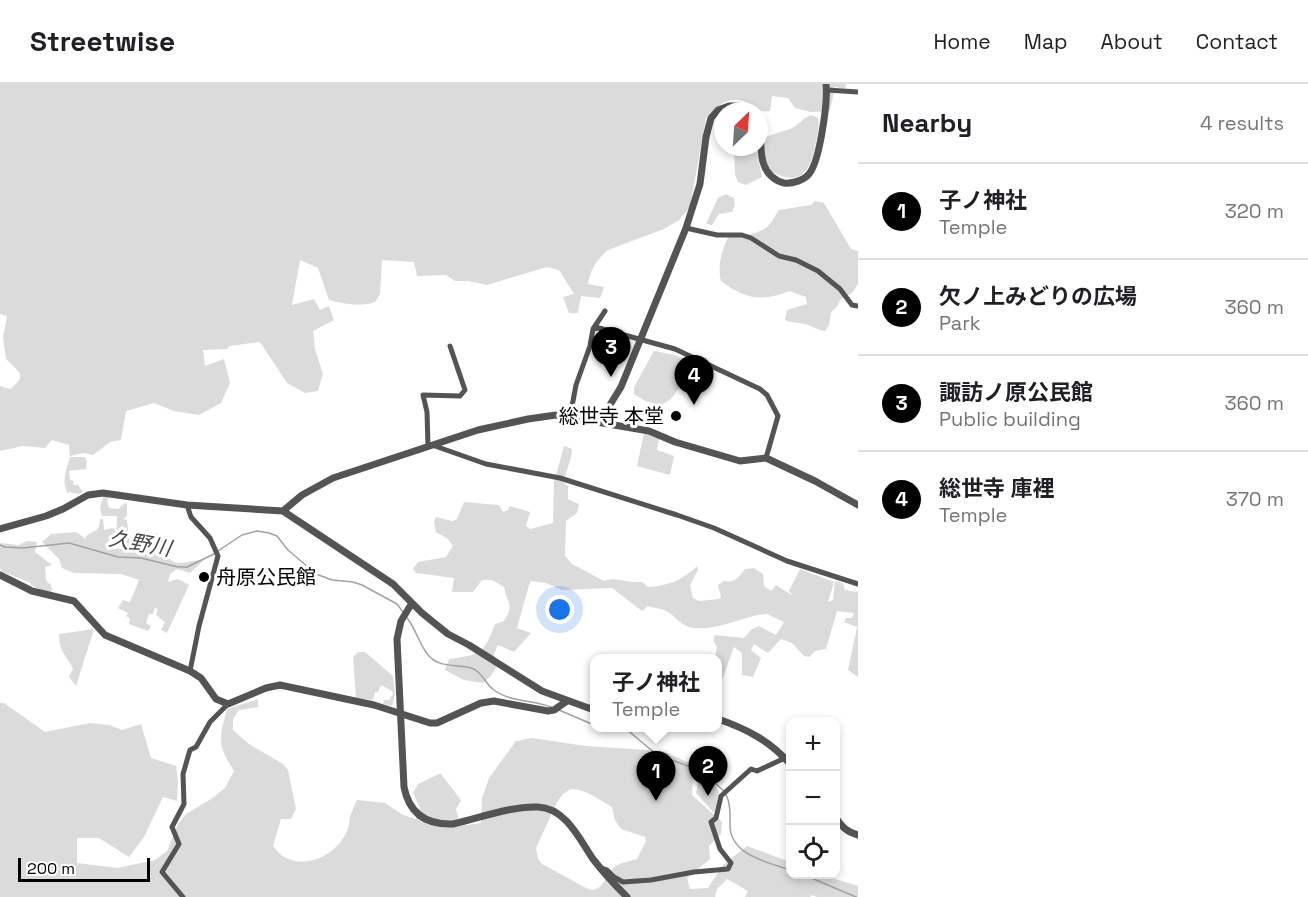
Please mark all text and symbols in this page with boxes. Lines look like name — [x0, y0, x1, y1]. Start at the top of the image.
text: Streetwise — [30, 23, 175, 59]
text: Home — [933, 28, 991, 55]
text: Map — [1024, 28, 1068, 55]
text: About — [1101, 28, 1163, 55]
text: Contact — [1196, 28, 1278, 55]
north arrow — [714, 102, 768, 156]
text: Nearby — [882, 106, 972, 140]
text: 4 results — [1200, 110, 1284, 136]
text: 子ノ神社 — [939, 186, 1027, 214]
text: 1 — [897, 198, 906, 224]
text: 320 m — [1225, 198, 1284, 224]
text: Temple — [939, 214, 1007, 240]
text: 欠ノ上みどりの広場 — [939, 282, 1137, 310]
text: 2 — [896, 294, 907, 320]
text: 360 m — [1225, 294, 1284, 320]
text: Park — [939, 310, 981, 336]
pin: 3 — [592, 328, 630, 377]
pin: 4 — [674, 356, 714, 405]
text: 諏訪ノ原公民館 — [939, 378, 1093, 406]
text: 3 — [895, 390, 908, 416]
text: 360 m — [1225, 390, 1284, 416]
place label: 総世寺 本堂 — [559, 403, 664, 429]
text: Public building — [939, 406, 1081, 432]
marker: 総世寺 本堂 — [669, 409, 683, 423]
text: 総世寺 庫裡 — [939, 474, 1055, 502]
text: 4 — [895, 486, 908, 512]
text: 370 m — [1226, 486, 1284, 512]
text: Temple — [939, 502, 1007, 528]
water label: 久野川 — [107, 524, 175, 562]
place label: 舟原公民館 — [216, 564, 316, 590]
marker: 舟原公民館 — [197, 570, 211, 584]
your location — [545, 595, 574, 624]
popup — [590, 654, 722, 732]
text: 子ノ神社 — [612, 668, 700, 696]
text: Temple — [612, 696, 680, 722]
map controls — [786, 717, 840, 879]
button: + — [786, 717, 840, 771]
pin: 2 — [688, 746, 728, 796]
pin: 1 — [636, 752, 676, 801]
button: − — [786, 771, 840, 825]
button: locate — [786, 825, 840, 879]
scale bar — [18, 855, 150, 882]
text: 200 m — [27, 858, 75, 879]

